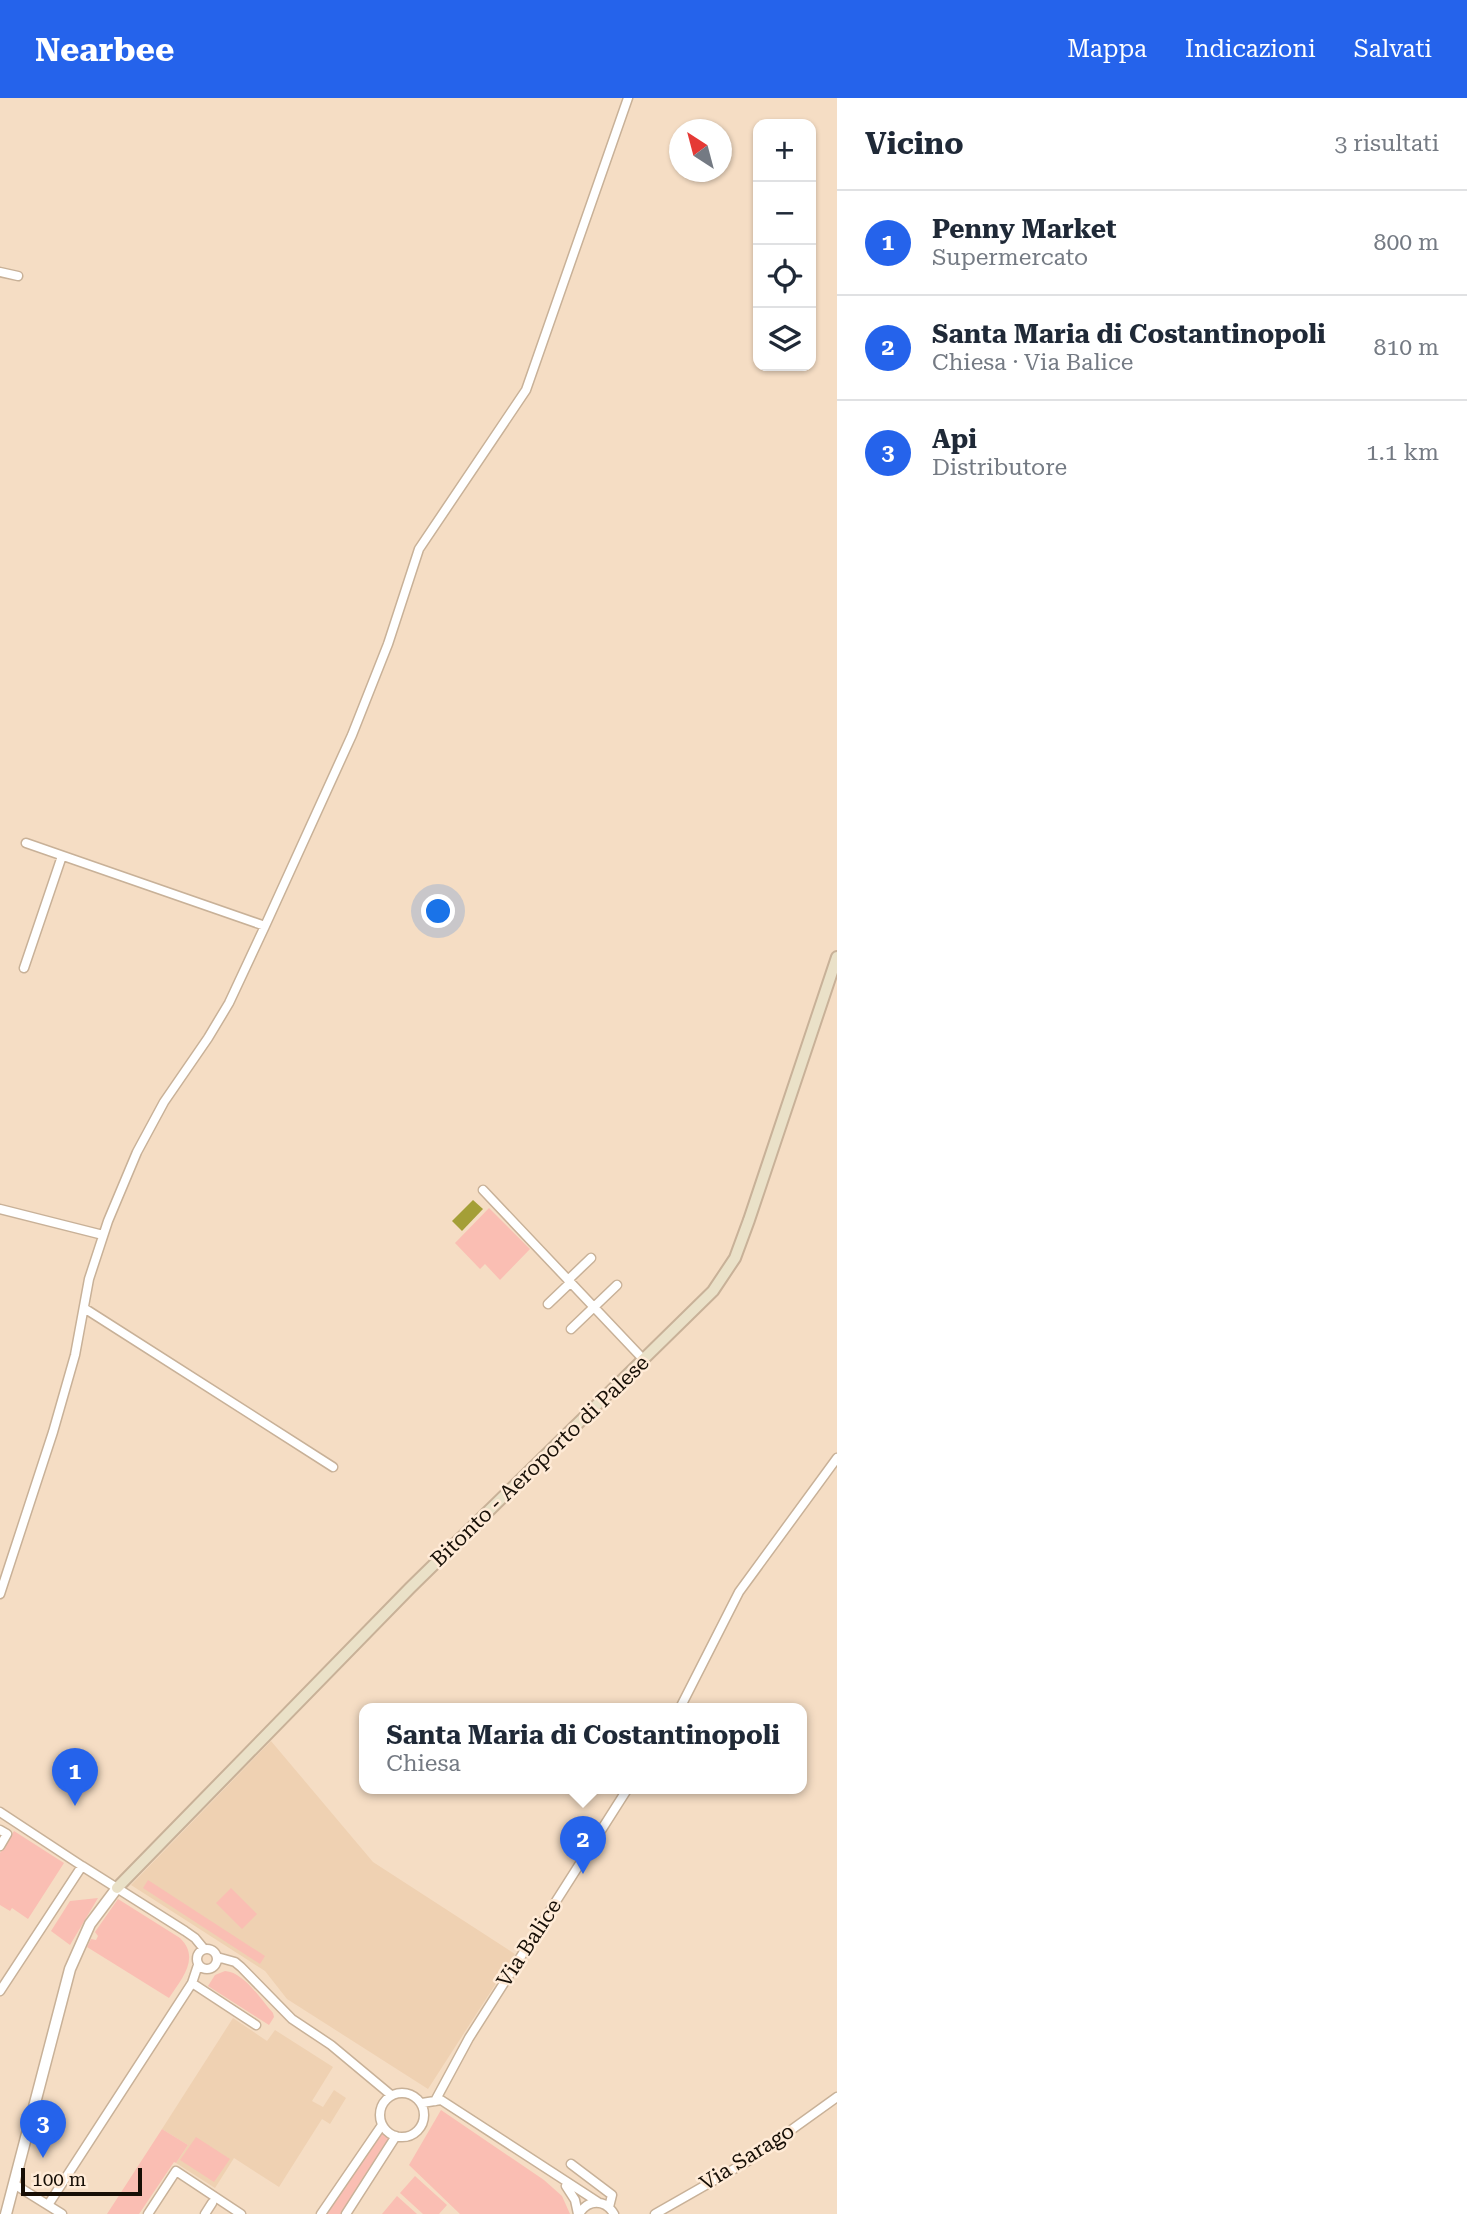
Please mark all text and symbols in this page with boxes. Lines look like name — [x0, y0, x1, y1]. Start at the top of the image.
text: Nearbee — [35, 30, 174, 69]
text: Mappa — [1067, 35, 1147, 63]
text: Indicazioni — [1185, 35, 1316, 63]
text: Salvati — [1354, 35, 1432, 63]
north arrow — [669, 119, 732, 182]
map controls — [753, 119, 816, 371]
button: + — [753, 119, 816, 182]
text: Vicino — [865, 126, 964, 161]
text: 3 risultati — [1335, 130, 1439, 157]
button: − — [753, 182, 816, 245]
text: Penny Market — [932, 214, 1116, 244]
text: 1 — [882, 229, 894, 256]
text: 800 m — [1374, 229, 1439, 256]
text: Supermercato — [932, 244, 1088, 271]
button: locate — [753, 245, 816, 308]
button: layers — [753, 308, 816, 371]
text: Santa Maria di Costantinopoli — [932, 319, 1326, 349]
text: 2 — [882, 334, 894, 361]
text: 810 m — [1374, 334, 1439, 361]
text: Chiesa · Via Balice — [932, 349, 1133, 376]
text: Api — [932, 424, 977, 454]
text: 3 — [882, 439, 894, 466]
text: 1.1 km — [1366, 439, 1439, 466]
text: Distributore — [932, 454, 1067, 481]
your location — [421, 894, 455, 928]
street label: Bitonto - Aeroporto di Palese — [426, 1350, 654, 1572]
popup — [359, 1703, 807, 1794]
text: Santa Maria di Costantinopoli — [386, 1720, 780, 1750]
pin: 1 — [52, 1748, 98, 1806]
text: Chiesa — [386, 1750, 461, 1777]
pin: 2 — [560, 1816, 606, 1874]
street label: Via Balice — [492, 1895, 566, 1991]
pin: 3 — [20, 2100, 66, 2158]
street label: Via Sarago — [695, 2119, 799, 2195]
scale bar — [21, 2165, 142, 2197]
text: 100 m — [32, 2168, 86, 2191]

